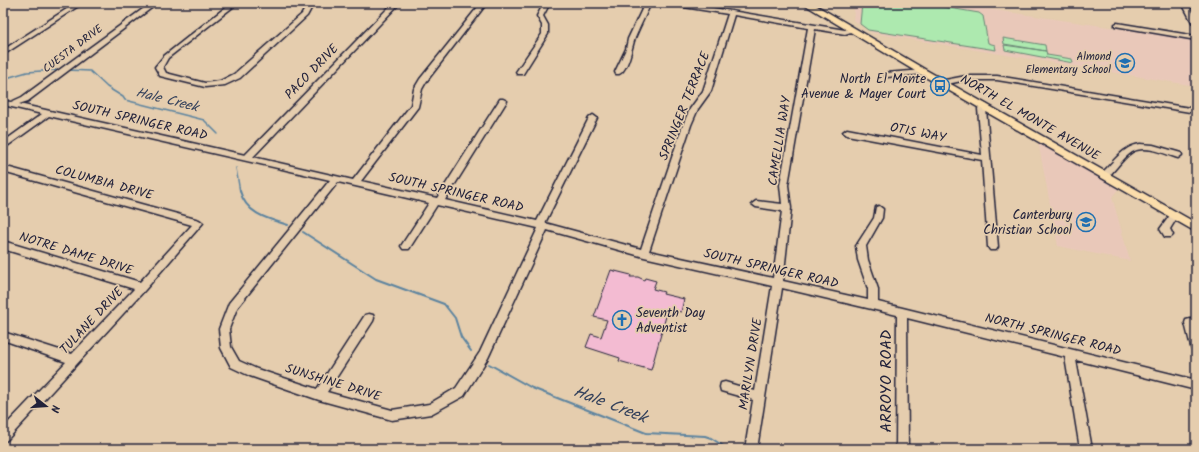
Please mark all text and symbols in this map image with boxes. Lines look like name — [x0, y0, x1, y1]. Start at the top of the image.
street label: CUESTA DRIVE — [39, 20, 107, 78]
street label: PACO DRIVE — [280, 39, 344, 105]
street label: SPRINGER TERRACE — [654, 48, 717, 164]
place label: Almond Elementary School — [1025, 48, 1112, 79]
school or university icon: Almond Elementary School — [1114, 52, 1136, 74]
place label: North El Monte Avenue & Mayer Court — [801, 69, 927, 105]
street label: NORTH EL MONTE AVENUE — [956, 69, 1104, 167]
bus stop icon: North El Monte Avenue & Mayer Court — [929, 75, 951, 97]
water label: Hale Creek — [134, 82, 203, 119]
street label: CAMELLIA WAY — [763, 94, 798, 187]
street label: SOUTH SPRINGER ROAD — [70, 95, 210, 147]
street label: OTIS WAY — [888, 117, 948, 149]
street label: COLUMBIA DRIVE — [53, 160, 156, 206]
street label: SOUTH SPRINGER ROAD — [386, 167, 526, 219]
place label: Canterbury Christian School — [983, 205, 1073, 241]
school or university icon: Canterbury Christian School — [1075, 211, 1097, 233]
street label: NOTRE DAME DRIVE — [16, 227, 136, 281]
street label: SOUTH SPRINGER ROAD — [701, 243, 841, 295]
street label: TULANE DRIVE — [55, 282, 129, 360]
place label: Seventh Day Adventist — [636, 303, 706, 339]
street label: NORTH SPRINGER ROAD — [983, 308, 1123, 362]
church icon: Seventh Day Adventist — [611, 309, 633, 331]
street label: MARILYN DRIVE — [733, 316, 769, 412]
street label: ARROYO ROAD — [874, 330, 899, 432]
street label: SUNSHINE DRIVE — [282, 358, 384, 408]
water label: Hale Creek — [569, 379, 654, 432]
north arrow — [26, 386, 66, 426]
text: N — [45, 403, 64, 415]

